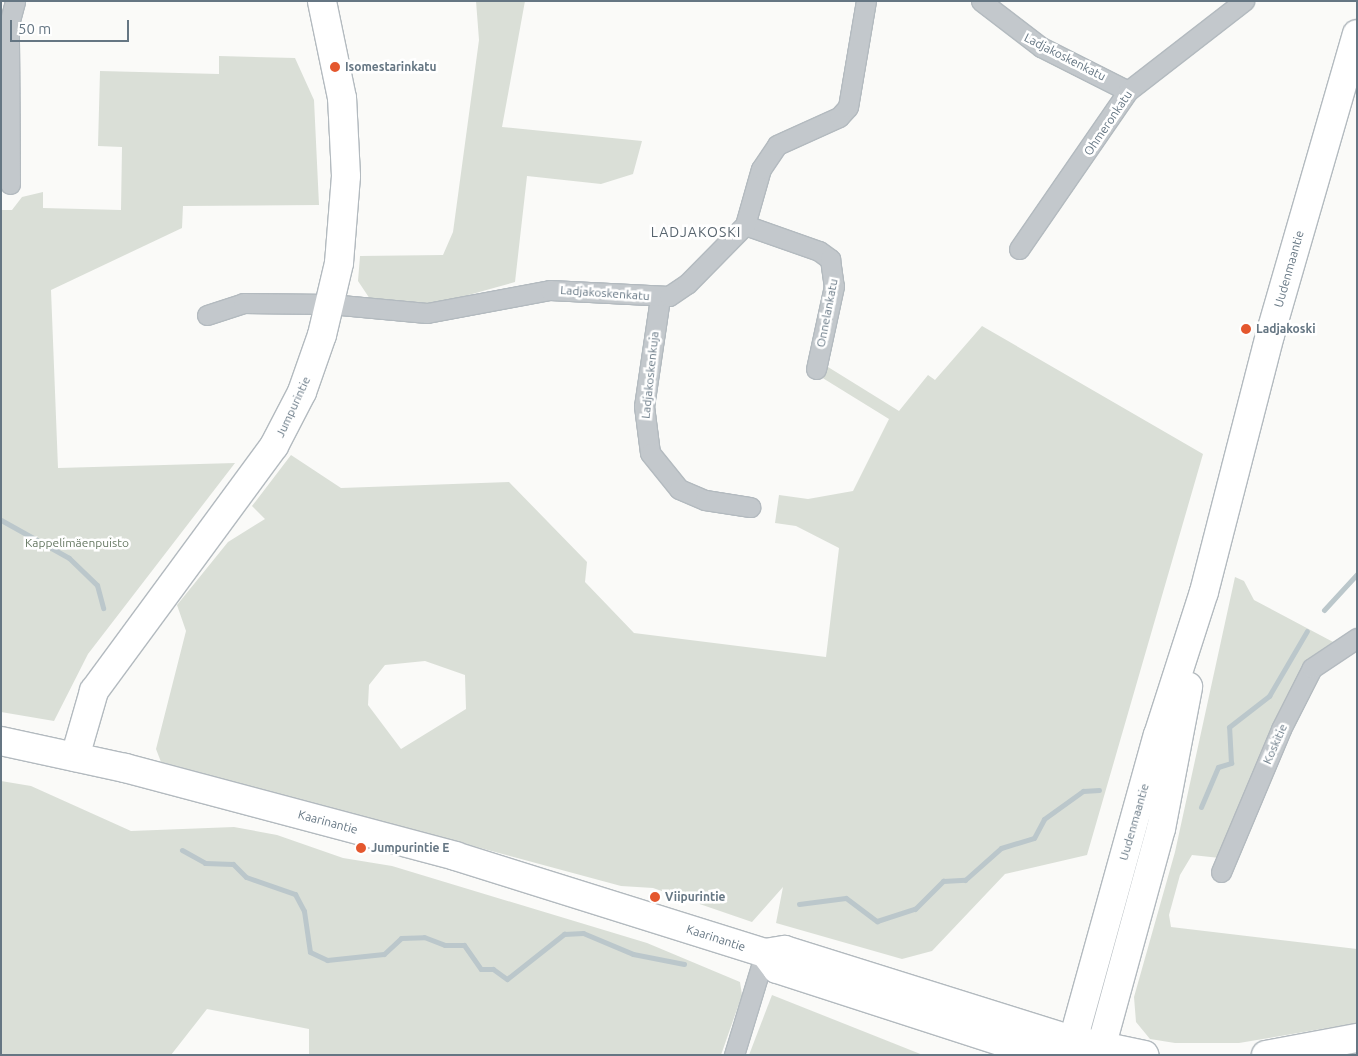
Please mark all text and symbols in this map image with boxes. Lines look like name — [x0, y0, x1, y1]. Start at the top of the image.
scale bar — [12, 10, 131, 42]
text: 50 m — [18, 20, 51, 37]
street label: Ladjakoskenkatu — [1022, 30, 1108, 84]
place label: Isomestarinkatu — [345, 60, 437, 74]
marker: Isomestarinkatu — [329, 61, 341, 73]
street label: Ohmeronkatu — [1081, 88, 1135, 158]
district label: LADJAKOSKI — [649, 224, 743, 240]
street label: Uudenmaantie — [1271, 229, 1307, 309]
street label: Onnelankatu — [813, 277, 841, 349]
street label: Ladjakoskenkatu — [560, 283, 650, 303]
place label: Ladjakoski — [1256, 322, 1316, 336]
marker: Ladjakoski — [1240, 323, 1252, 335]
street label: Ladjakoskenkuja — [638, 331, 662, 419]
street label: Jumpurintie — [273, 374, 313, 440]
park label: Kappelimäenpuisto — [25, 536, 129, 550]
street label: Koskitie — [1260, 722, 1290, 766]
street label: Uudenmaantie — [1116, 782, 1152, 862]
street label: Kaarinantie — [297, 807, 359, 837]
place label: Jumpurintie E — [371, 841, 450, 855]
marker: Jumpurintie E — [355, 842, 367, 854]
place label: Viipurintie — [665, 890, 725, 904]
marker: Viipurintie — [649, 891, 661, 903]
street label: Kaarinantie — [685, 922, 747, 954]

